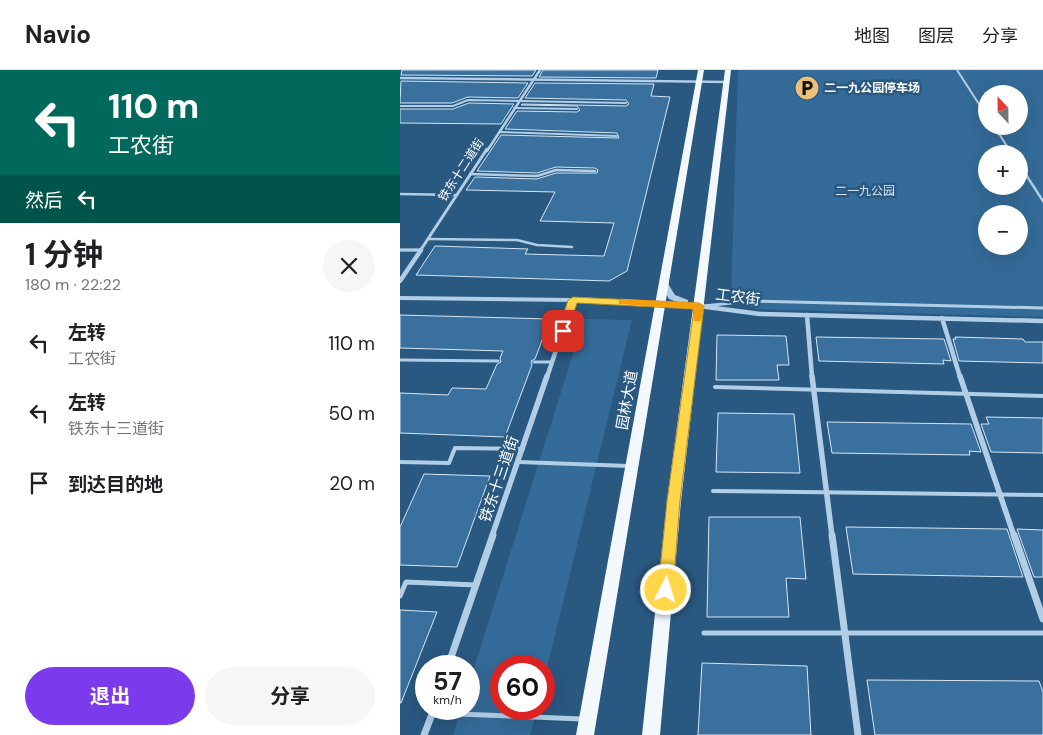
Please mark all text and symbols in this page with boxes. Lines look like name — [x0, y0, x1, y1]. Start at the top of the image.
text: Navio — [25, 19, 91, 50]
text: 地图 — [854, 24, 890, 48]
text: 图层 — [918, 24, 954, 48]
text: 分享 — [982, 24, 1018, 48]
parking icon: 二一九公园停车场 — [794, 75, 820, 101]
place label: 二一九公园停车场 — [824, 80, 920, 96]
text: 110 m — [108, 83, 199, 129]
north arrow — [978, 85, 1028, 135]
map controls — [978, 85, 1028, 255]
icon: left — [25, 90, 90, 155]
text: 工农街 — [108, 131, 174, 160]
street label: 铁东十二道街 — [435, 135, 487, 205]
button: + — [978, 145, 1028, 195]
park label: 二一九公园 — [835, 183, 895, 199]
icon: left — [73, 185, 101, 213]
text: 然后 — [25, 188, 63, 213]
button: − — [978, 205, 1028, 255]
text: 1 分钟 — [25, 235, 103, 274]
button: close — [323, 240, 375, 292]
text: 180 m · 22:22 — [25, 274, 121, 295]
street label: 工农街 — [714, 284, 762, 310]
pin — [542, 310, 584, 352]
icon: arrive — [549, 317, 577, 345]
text: 左转 — [68, 320, 106, 345]
icon: left — [25, 329, 53, 357]
text: 110 m — [328, 331, 375, 356]
text: 工农街 — [68, 348, 116, 369]
street label: 园林大道 — [612, 369, 642, 431]
text: 左转 — [68, 390, 106, 415]
icon: left — [25, 399, 53, 427]
text: 50 m — [328, 401, 375, 426]
text: 铁东十三道街 — [68, 418, 164, 439]
street label: 铁东十三道街 — [475, 433, 523, 525]
icon: arrive — [25, 469, 53, 497]
text: 20 m — [329, 471, 375, 496]
text: 到达目的地 — [68, 472, 163, 497]
position arrow — [639, 563, 691, 615]
speed limit sign: 60 — [490, 655, 555, 720]
text: 57 — [433, 665, 462, 698]
button: 退出 — [25, 667, 195, 725]
button: 分享 — [205, 667, 375, 725]
text: km/h — [433, 692, 462, 708]

